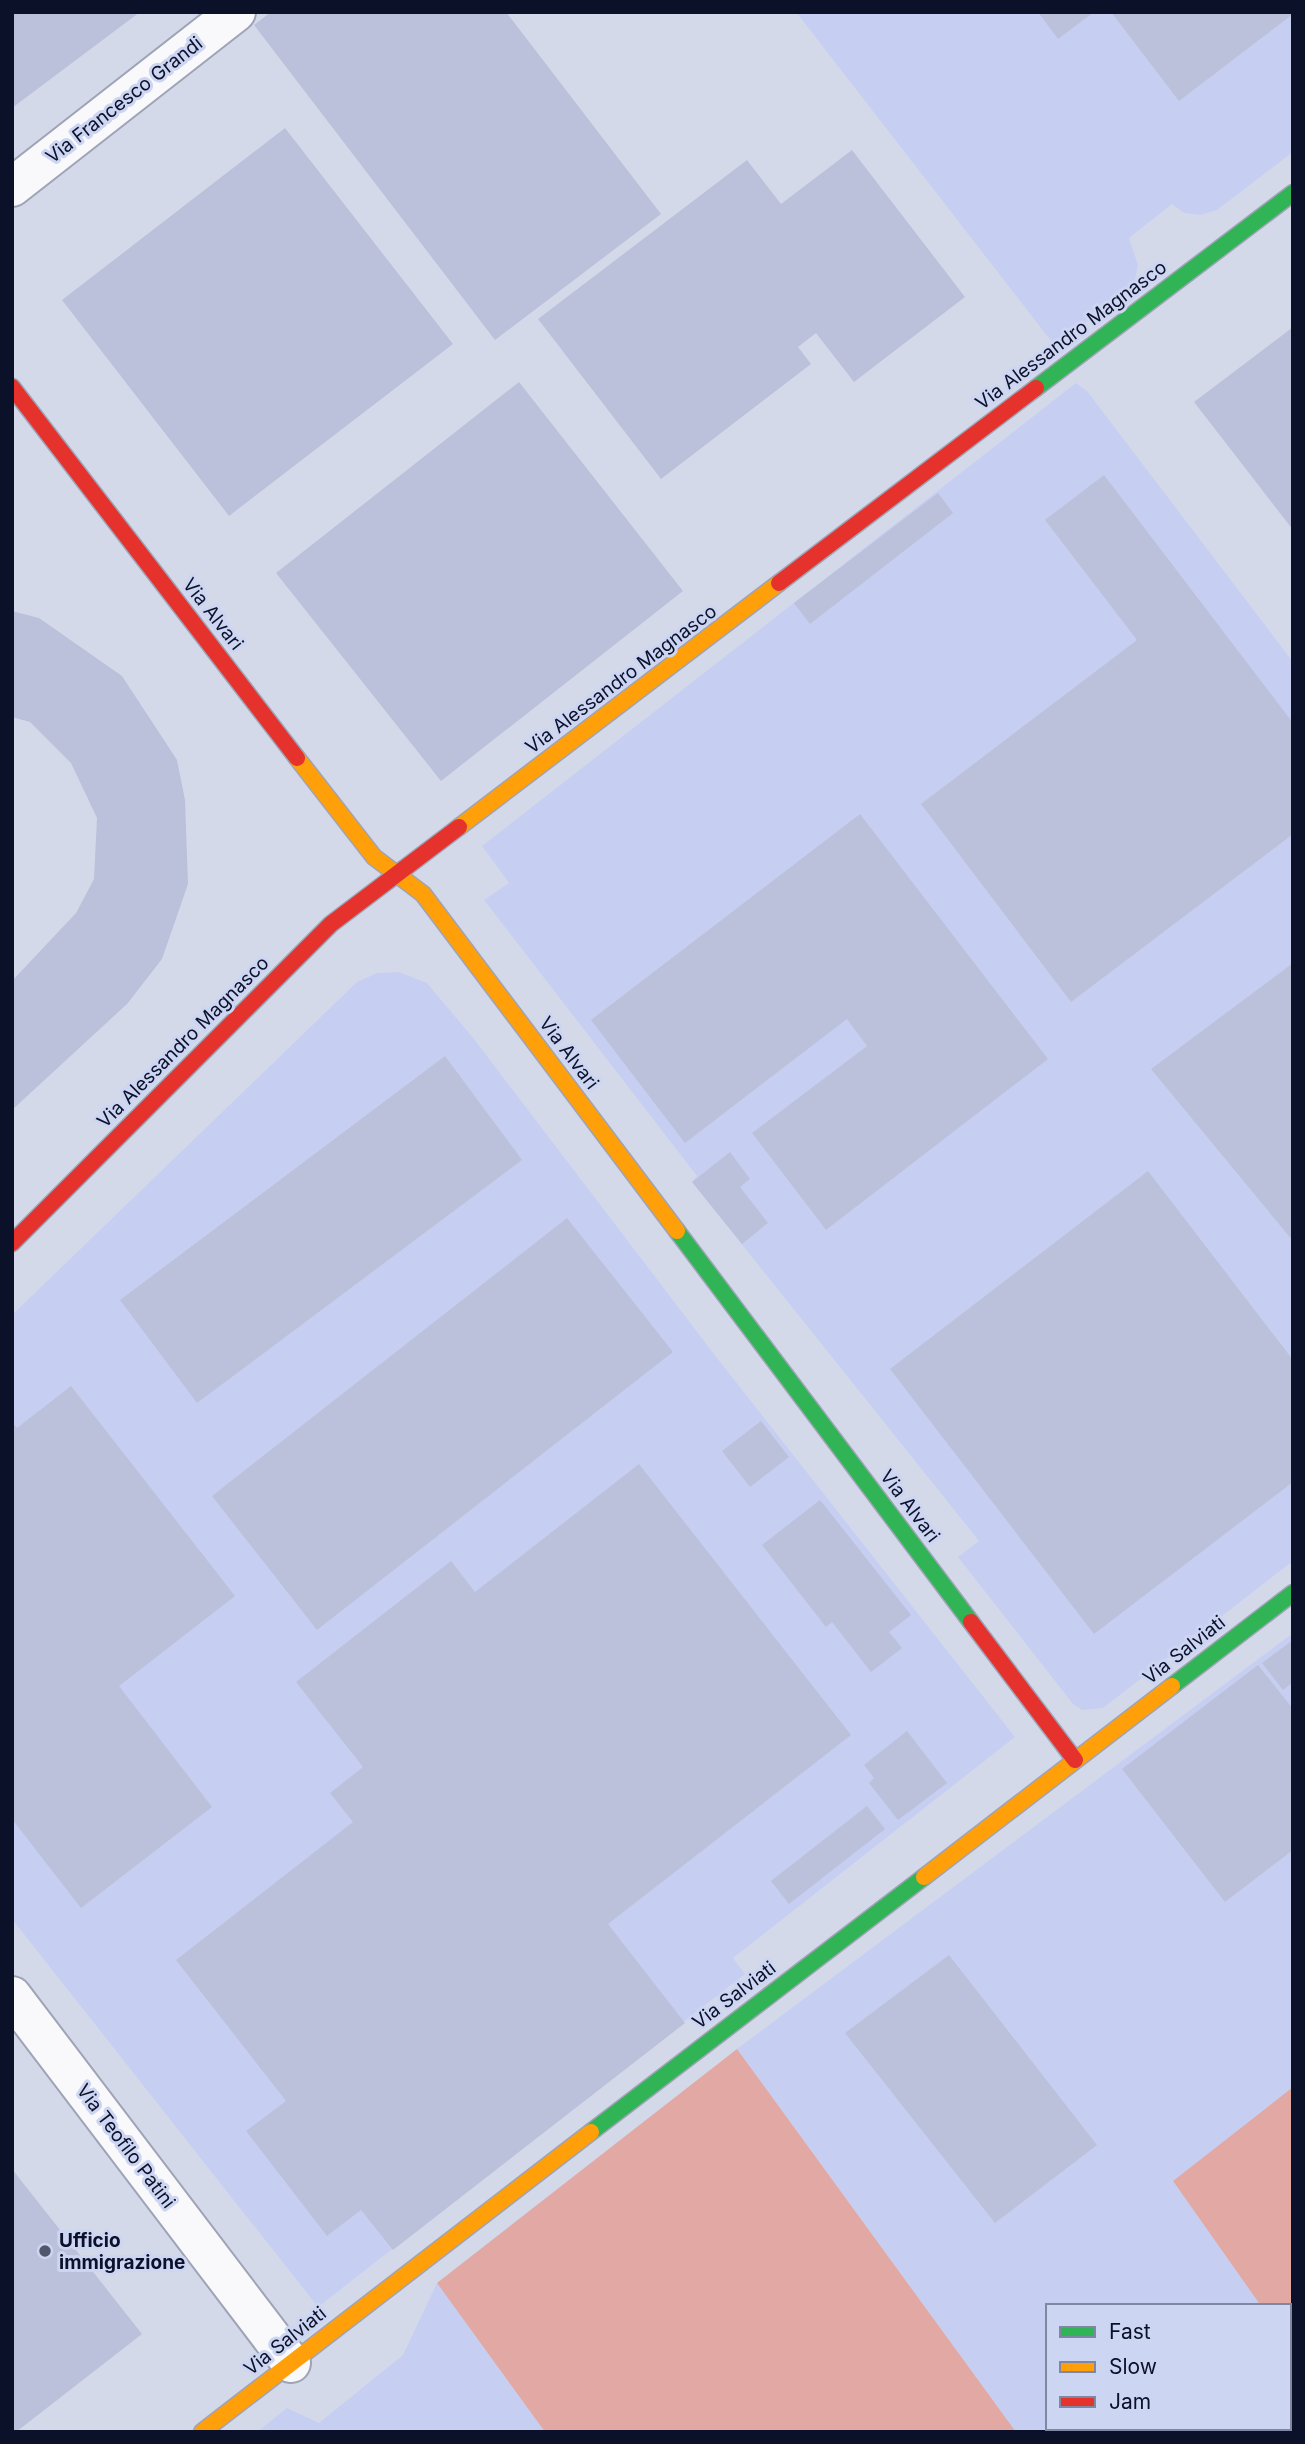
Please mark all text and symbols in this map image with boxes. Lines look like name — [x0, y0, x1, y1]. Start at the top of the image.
street label: Via Francesco Grandi — [41, 32, 207, 168]
street label: Via Alessandro Magnasco — [971, 256, 1171, 414]
street label: Via Alvari — [178, 573, 248, 655]
street label: Via Alessandro Magnasco — [521, 600, 721, 758]
street label: Via Alessandro Magnasco — [92, 951, 274, 1133]
street label: Via Alvari — [534, 1012, 604, 1094]
street label: Via Alvari — [875, 1465, 945, 1547]
street label: Via Salviati — [1138, 1611, 1230, 1689]
street label: Via Salviati — [688, 1956, 780, 2034]
street label: Via Teofilo Patini — [72, 2079, 180, 2213]
place label: Ufficio immigrazione — [59, 2229, 185, 2274]
marker: Ufficio immigrazione — [37, 2243, 53, 2259]
street label: Via Salviati — [239, 2302, 331, 2380]
legend — [1046, 2304, 1291, 2430]
text: Fast — [1109, 2319, 1151, 2344]
text: Slow — [1109, 2354, 1157, 2379]
text: Jam — [1109, 2389, 1151, 2414]

